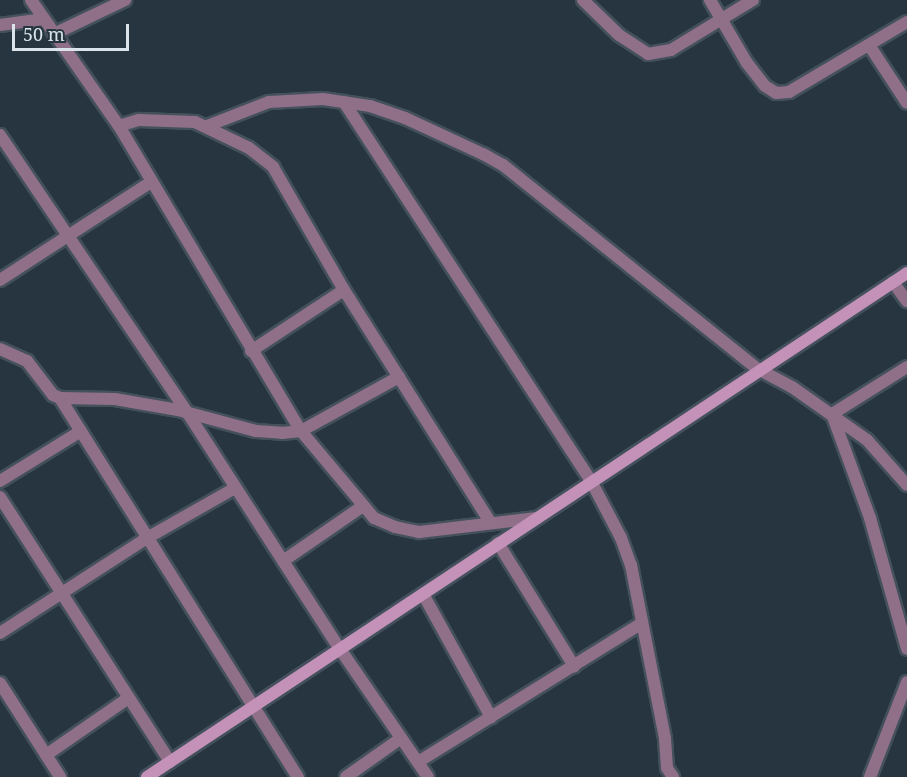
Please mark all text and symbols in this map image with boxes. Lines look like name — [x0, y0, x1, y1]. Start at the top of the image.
scale bar — [15, 12, 132, 50]
text: 50 m — [23, 22, 65, 46]

